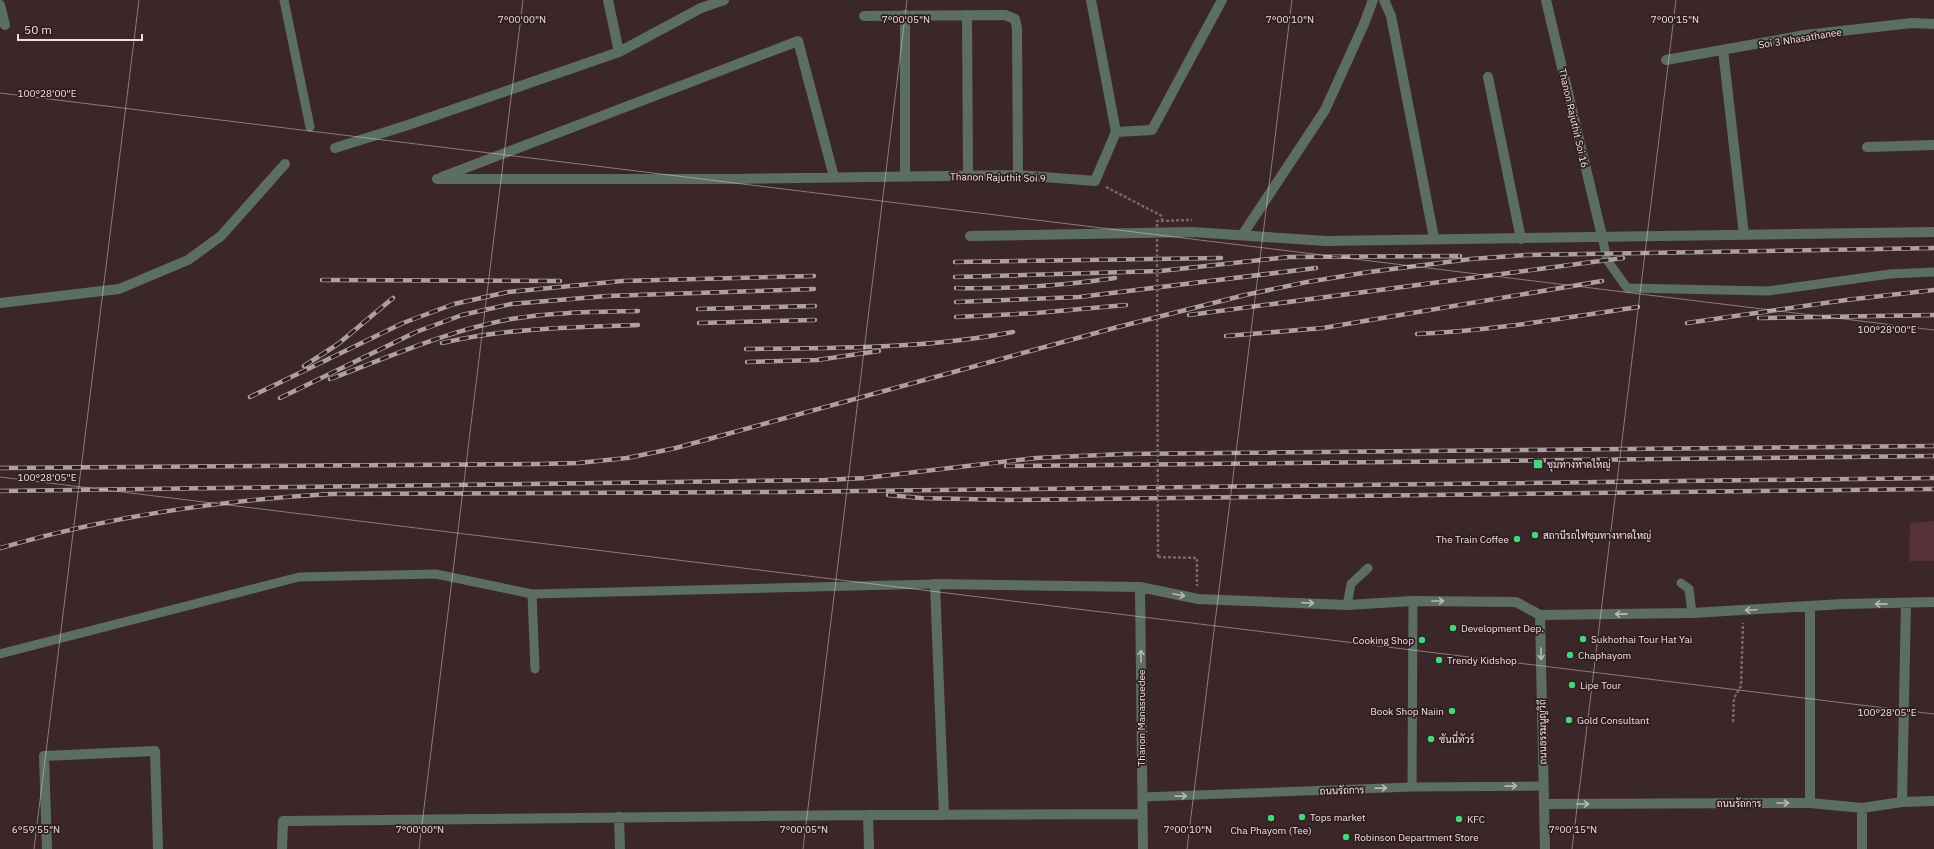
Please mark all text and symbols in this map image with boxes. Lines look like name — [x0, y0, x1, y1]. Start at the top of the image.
text: 7°00'00"N — [498, 13, 546, 26]
text: 7°00'05"N — [882, 13, 930, 26]
text: 7°00'10"N — [1266, 13, 1314, 26]
text: 7°00'15"N — [1651, 13, 1699, 26]
scale bar — [18, 16, 142, 42]
text: 50 m — [24, 22, 52, 37]
street label: Soi 3 Nhasathanee — [1758, 25, 1843, 51]
street label: Thanon Rajuthit Soi 16 — [1556, 67, 1591, 169]
text: 100°28'00"E — [17, 87, 77, 100]
street label: Thanon Rajuthit Soi 9 — [950, 170, 1046, 185]
text: 100°28'00"E — [1857, 323, 1917, 336]
marker: ชุมทางหาดใหญ่ — [1532, 458, 1544, 470]
place label: ชุมทางหาดใหญ่ — [1547, 458, 1611, 472]
text: 100°28'05"E — [17, 471, 77, 484]
place label: สถานีรถไฟชุมทางหาดใหญ่ — [1543, 529, 1651, 543]
marker: สถานีรถไฟชุมทางหาดใหญ่ — [1530, 530, 1540, 540]
place label: The Train Coffee — [1436, 533, 1510, 546]
marker: The Train Coffee — [1512, 534, 1522, 544]
one-way arrow — [1172, 591, 1185, 599]
one-way arrow — [1431, 597, 1444, 605]
one-way arrow — [1301, 599, 1314, 607]
one-way arrow — [1875, 600, 1888, 607]
one-way arrow — [1745, 606, 1758, 613]
one-way arrow — [1615, 610, 1628, 618]
place label: Development Dep. — [1461, 622, 1544, 635]
marker: Development Dep. — [1448, 623, 1458, 633]
place label: Sukhothai Tour Hat Yai — [1591, 633, 1692, 646]
place label: Cooking Shop — [1353, 634, 1414, 647]
marker: Sukhothai Tour Hat Yai — [1578, 634, 1588, 644]
marker: Cooking Shop — [1417, 635, 1427, 645]
one-way arrow — [1537, 647, 1545, 660]
place label: Chaphayom — [1578, 649, 1631, 662]
one-way arrow — [1137, 650, 1145, 663]
marker: Chaphayom — [1565, 650, 1575, 660]
place label: Trendy Kidshop — [1447, 654, 1517, 667]
marker: Trendy Kidshop — [1434, 655, 1444, 665]
street label: Thanon Manasruedee — [1135, 669, 1148, 767]
place label: Lipe Tour — [1580, 679, 1622, 692]
marker: Lipe Tour — [1567, 680, 1577, 690]
street label: ถนนธรรมนูญวิถี — [1535, 699, 1551, 765]
place label: Book Shop Naiin — [1370, 705, 1444, 718]
marker: Book Shop Naiin — [1447, 706, 1457, 716]
text: 100°28'05"E — [1857, 706, 1917, 719]
place label: Gold Consultant — [1577, 714, 1650, 727]
marker: Gold Consultant — [1564, 715, 1574, 725]
place label: ซันนี่ทัวร์ — [1439, 731, 1475, 746]
marker: ซันนี่ทัวร์ — [1426, 734, 1436, 744]
one-way arrow — [1504, 782, 1517, 790]
street label: ถนนรัถการ — [1319, 783, 1365, 798]
one-way arrow — [1374, 785, 1387, 792]
one-way arrow — [1174, 792, 1187, 800]
street label: ถนนรัถการ — [1717, 797, 1761, 810]
one-way arrow — [1776, 799, 1789, 807]
one-way arrow — [1576, 800, 1589, 808]
place label: Tops market — [1310, 811, 1366, 824]
marker: Tops market — [1297, 812, 1307, 822]
marker: Cha Phayom (Tee) — [1266, 813, 1276, 823]
place label: KFC — [1467, 813, 1485, 826]
marker: KFC — [1454, 814, 1464, 824]
text: 6°59'55"N — [12, 823, 60, 836]
text: 7°00'00"N — [396, 823, 444, 836]
text: 7°00'05"N — [780, 823, 828, 836]
text: 7°00'10"N — [1164, 823, 1212, 836]
text: 7°00'15"N — [1549, 823, 1597, 836]
place label: Cha Phayom (Tee) — [1230, 824, 1312, 837]
place label: Robinson Department Store — [1354, 831, 1479, 844]
marker: Robinson Department Store — [1341, 832, 1351, 842]

